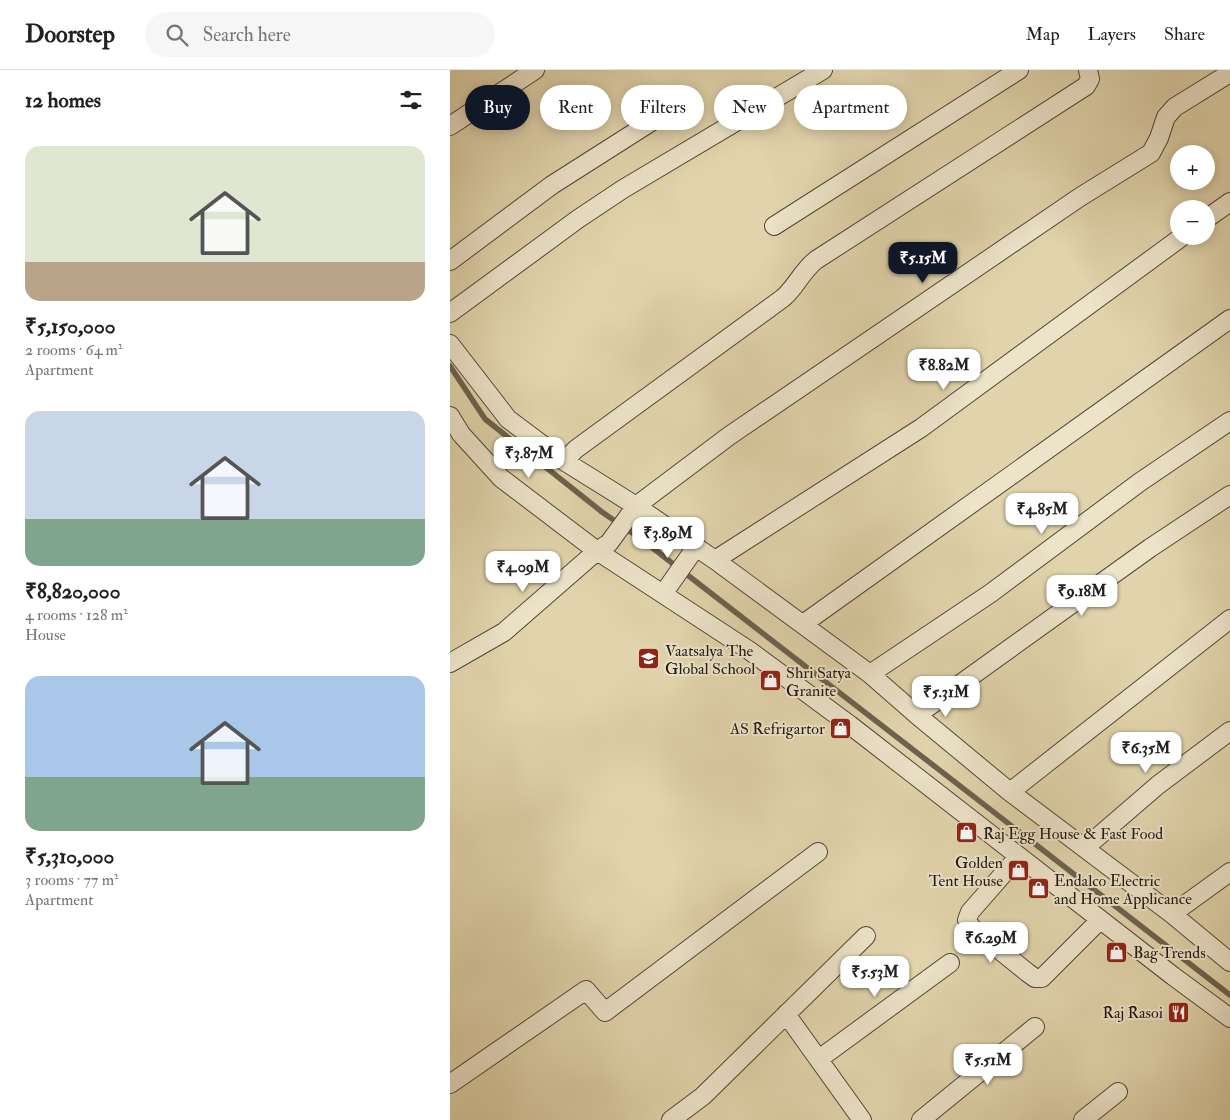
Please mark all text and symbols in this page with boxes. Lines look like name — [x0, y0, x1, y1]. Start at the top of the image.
search box — [145, 12, 495, 57]
text: Doorstep — [25, 19, 115, 50]
icon: search — [163, 21, 191, 49]
text: Search here — [203, 23, 291, 47]
text: Map — [1026, 23, 1060, 46]
text: Layers — [1088, 23, 1136, 46]
text: Share — [1164, 23, 1205, 46]
chip: Buy — [465, 85, 530, 130]
chip: Rent — [540, 85, 611, 130]
chip: Filters — [621, 85, 704, 130]
chip: New — [714, 85, 784, 130]
chip: Apartment — [794, 85, 907, 130]
icon: filters — [397, 86, 425, 114]
text: 12 homes — [25, 87, 101, 114]
map controls — [1170, 145, 1215, 245]
button: + — [1170, 145, 1215, 190]
icon: home — [180, 178, 270, 268]
button: − — [1170, 200, 1215, 245]
pin: ₹5.15M — [882, 242, 964, 284]
text: ₹5.15M — [899, 248, 947, 268]
text: ₹5,150,000 — [25, 313, 115, 340]
text: 2 rooms · 64 m² — [25, 340, 123, 360]
pin: ₹8.82M — [903, 348, 985, 391]
text: ₹8.82M — [919, 355, 969, 375]
text: Apartment — [25, 360, 93, 380]
pin: ₹3.87M — [488, 436, 570, 479]
icon: home — [180, 443, 270, 533]
text: ₹3.87M — [505, 443, 553, 463]
pin: ₹4.85M — [1001, 492, 1083, 535]
text: ₹4.85M — [1016, 499, 1068, 519]
pin: ₹3.89M — [627, 516, 709, 559]
text: ₹3.89M — [643, 523, 693, 543]
pin: ₹4.09M — [482, 550, 564, 593]
text: ₹4.09M — [496, 557, 550, 577]
pin: ₹9.18M — [1041, 574, 1123, 617]
text: ₹8,820,000 — [25, 578, 120, 605]
text: ₹9.18M — [1057, 581, 1107, 601]
text: 4 rooms · 128 m² — [25, 605, 128, 625]
text: House — [25, 625, 66, 645]
place label: Vaatsalya The Global School — [665, 641, 755, 679]
school or university icon: Vaatsalya The Global School — [637, 647, 661, 671]
place label: Shri Satya Granite — [786, 663, 852, 701]
shop icon: Shri Satya Granite — [758, 669, 782, 693]
pin: ₹5.31M — [905, 676, 987, 718]
text: ₹5.31M — [923, 682, 969, 702]
icon: home — [180, 708, 270, 798]
shop icon: AS Refrigartor — [829, 716, 853, 740]
place label: AS Refrigartor — [729, 719, 825, 739]
pin: ₹6.35M — [1105, 732, 1187, 774]
text: ₹6.35M — [1122, 738, 1170, 758]
shop icon: Raj Egg House & Fast Food — [955, 821, 979, 845]
place label: Raj Egg House & Fast Food — [983, 824, 1163, 844]
text: ₹5,310,000 — [25, 843, 114, 870]
place label: Golden Tent House — [929, 853, 1003, 891]
shop icon: Golden Tent House — [1007, 859, 1031, 883]
text: 3 rooms · 77 m² — [25, 870, 119, 890]
place label: Endalco Electric and Home Applicance — [1054, 871, 1192, 910]
shop icon: Endalco Electric and Home Applicance — [1026, 877, 1050, 901]
text: Apartment — [25, 890, 93, 910]
pin: ₹6.29M — [950, 922, 1032, 964]
text: ₹6.29M — [965, 928, 1017, 948]
shop icon: Bag Trends — [1105, 940, 1129, 964]
place label: Bag Trends — [1133, 943, 1206, 963]
pin: ₹5.53M — [834, 956, 916, 998]
text: ₹5.53M — [851, 962, 899, 982]
restaurant icon: Raj Rasoi — [1167, 1000, 1191, 1024]
place label: Raj Rasoi — [1102, 1003, 1163, 1023]
pin: ₹5.51M — [947, 1044, 1029, 1086]
text: ₹5.51M — [965, 1050, 1011, 1070]

